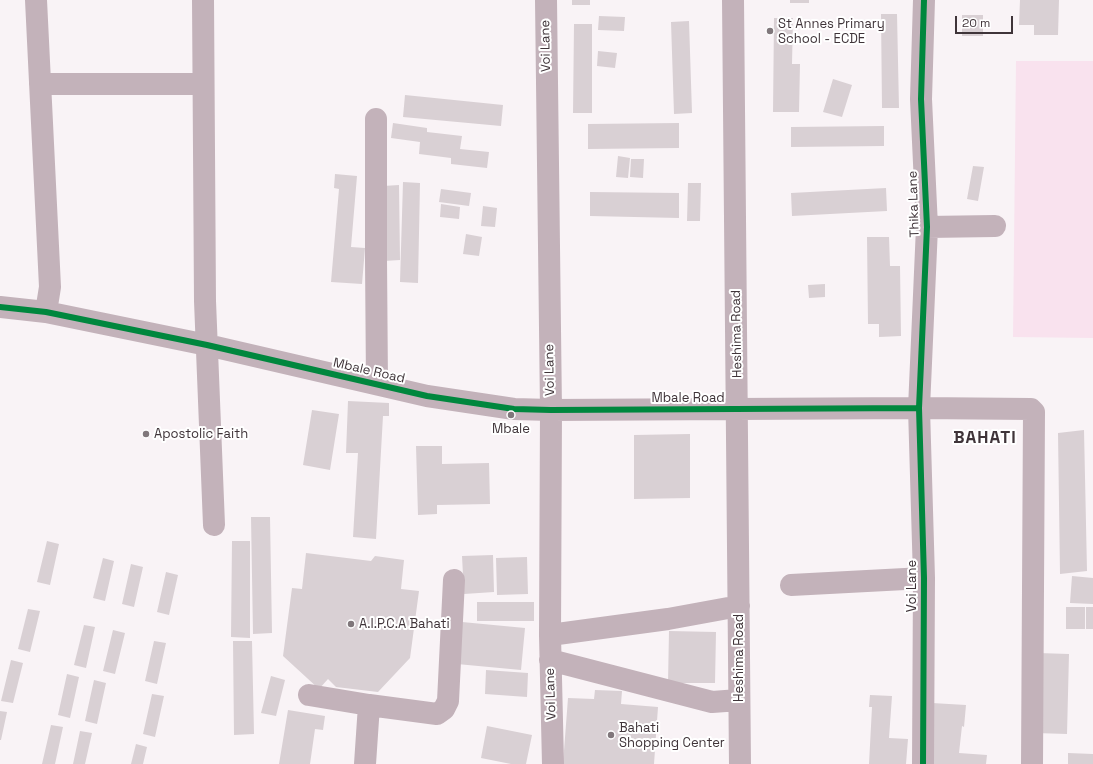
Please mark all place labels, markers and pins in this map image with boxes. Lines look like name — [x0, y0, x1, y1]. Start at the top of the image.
place label: St Annes Primary School - ECDE — [778, 16, 885, 47]
marker: St Annes Primary School - ECDE — [765, 26, 775, 36]
marker: Mbale — [506, 410, 516, 420]
place label: Mbale — [492, 421, 530, 437]
place label: Apostolic Faith — [154, 426, 248, 442]
marker: Apostolic Faith — [141, 429, 151, 439]
place label: A.I.P.C.A Bahati — [359, 616, 450, 632]
marker: A.I.P.C.A Bahati — [346, 619, 356, 629]
place label: Bahati Shopping Center — [619, 720, 725, 751]
marker: Bahati Shopping Center — [606, 730, 616, 740]

